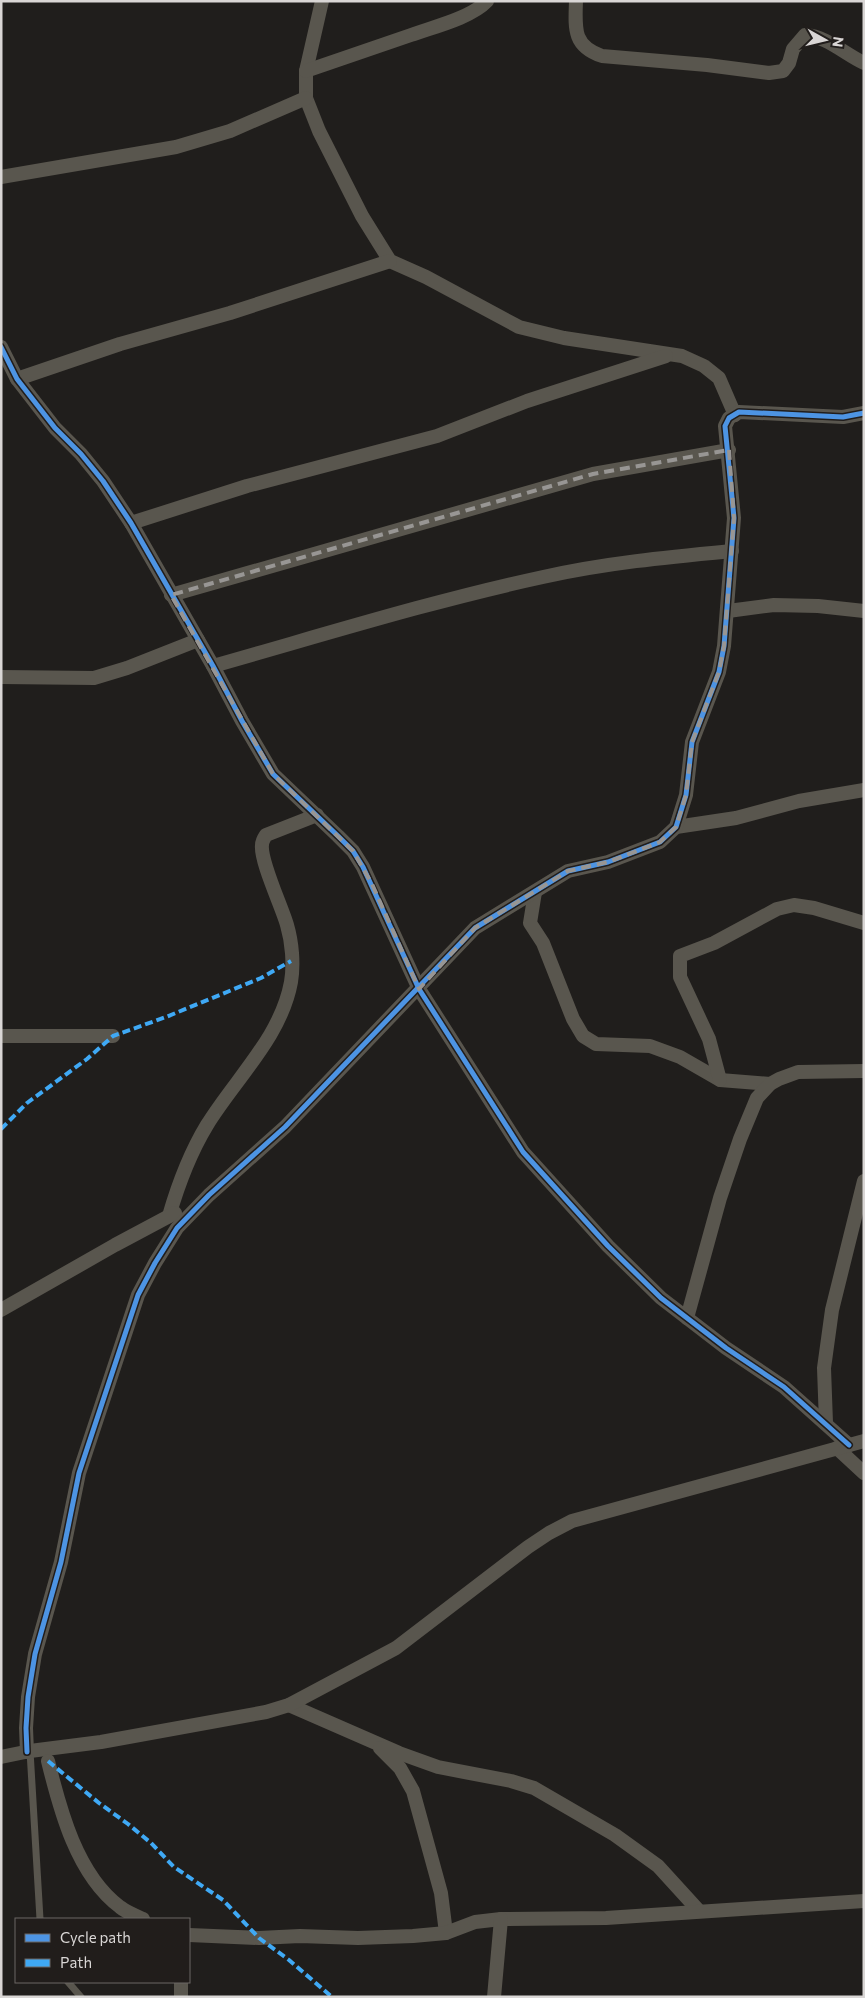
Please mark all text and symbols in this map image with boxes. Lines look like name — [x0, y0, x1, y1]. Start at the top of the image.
north arrow — [800, 15, 850, 65]
text: N — [829, 35, 848, 48]
legend — [15, 1918, 190, 1983]
text: Cycle path — [60, 1928, 131, 1946]
text: Path — [60, 1953, 92, 1971]

